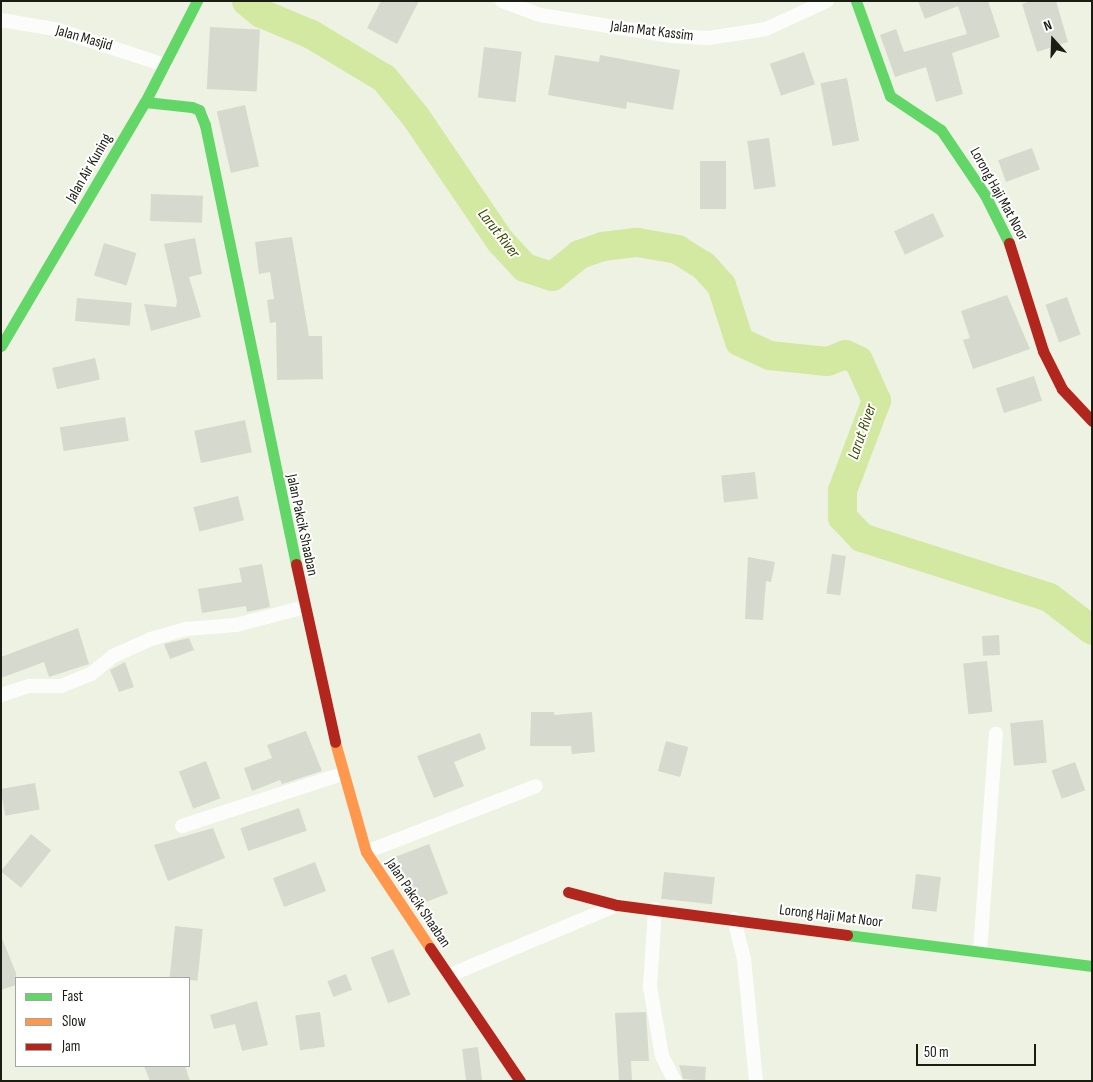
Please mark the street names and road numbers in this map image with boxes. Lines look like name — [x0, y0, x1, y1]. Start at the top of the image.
street label: Jalan Mat Kassim — [610, 17, 694, 45]
street label: Jalan Masjid — [54, 21, 114, 55]
street label: Jalan Air Kuning — [62, 130, 116, 206]
street label: Lorong Haji Mat Noor — [966, 144, 1032, 244]
street label: Jalan Pakcik Shaaban — [282, 473, 322, 577]
street label: Jalan Pakcik Shaaban — [382, 855, 454, 951]
street label: Lorong Haji Mat Noor — [778, 901, 884, 931]

